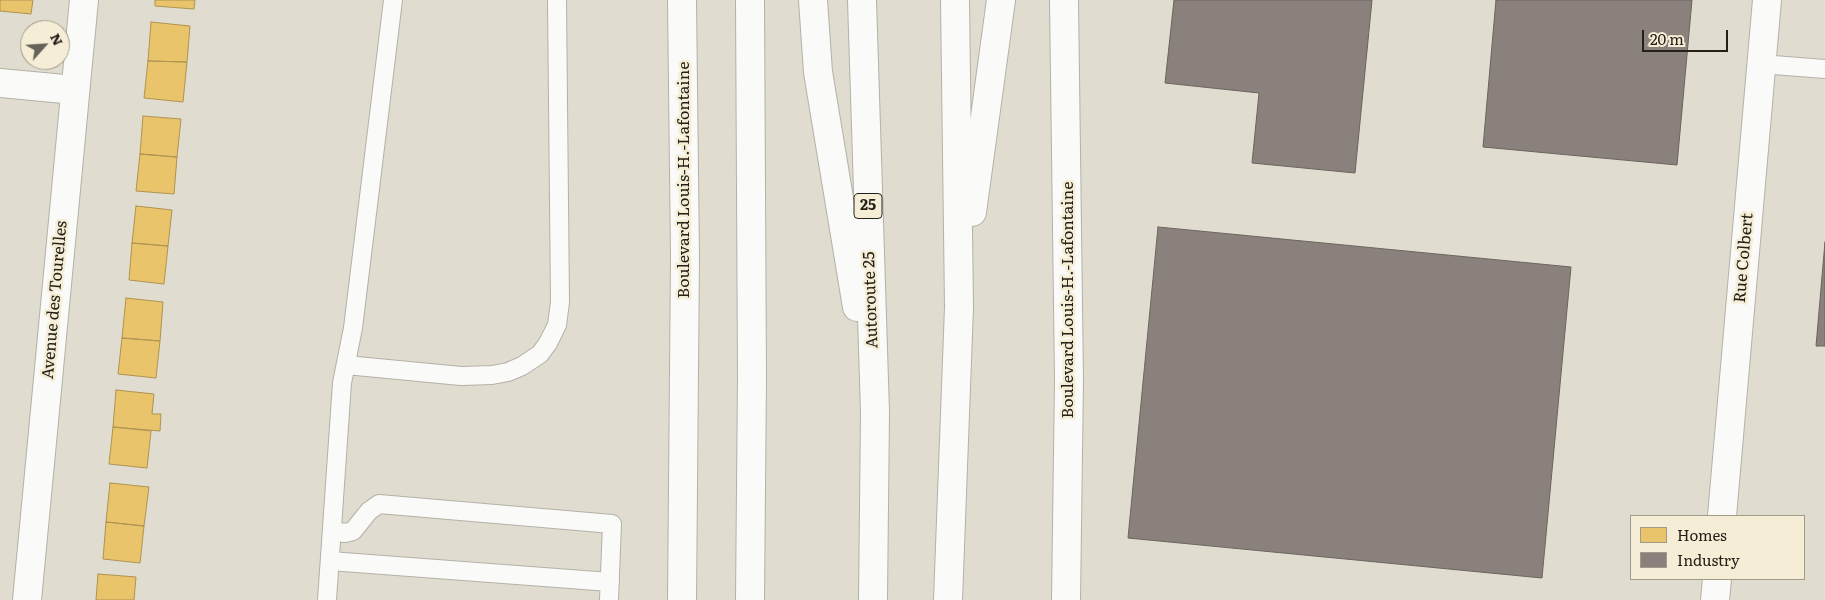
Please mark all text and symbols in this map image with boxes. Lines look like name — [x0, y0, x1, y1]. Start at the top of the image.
north arrow — [20, 20, 70, 70]
scale bar — [1645, 20, 1731, 52]
text: 20 m — [1650, 27, 1684, 50]
text: N — [46, 29, 69, 49]
street label: Boulevard Louis-H.-Lafontaine — [674, 62, 694, 298]
street label: Boulevard Louis-H.-Lafontaine — [1058, 182, 1078, 418]
road number: 25 — [854, 194, 882, 218]
street label: Rue Colbert — [1731, 212, 1757, 304]
street label: Avenue des Tourelles — [39, 220, 71, 380]
street label: Autoroute 25 — [860, 251, 882, 349]
legend — [1630, 515, 1805, 580]
text: Homes — [1677, 523, 1727, 546]
text: Industry — [1677, 548, 1740, 571]

